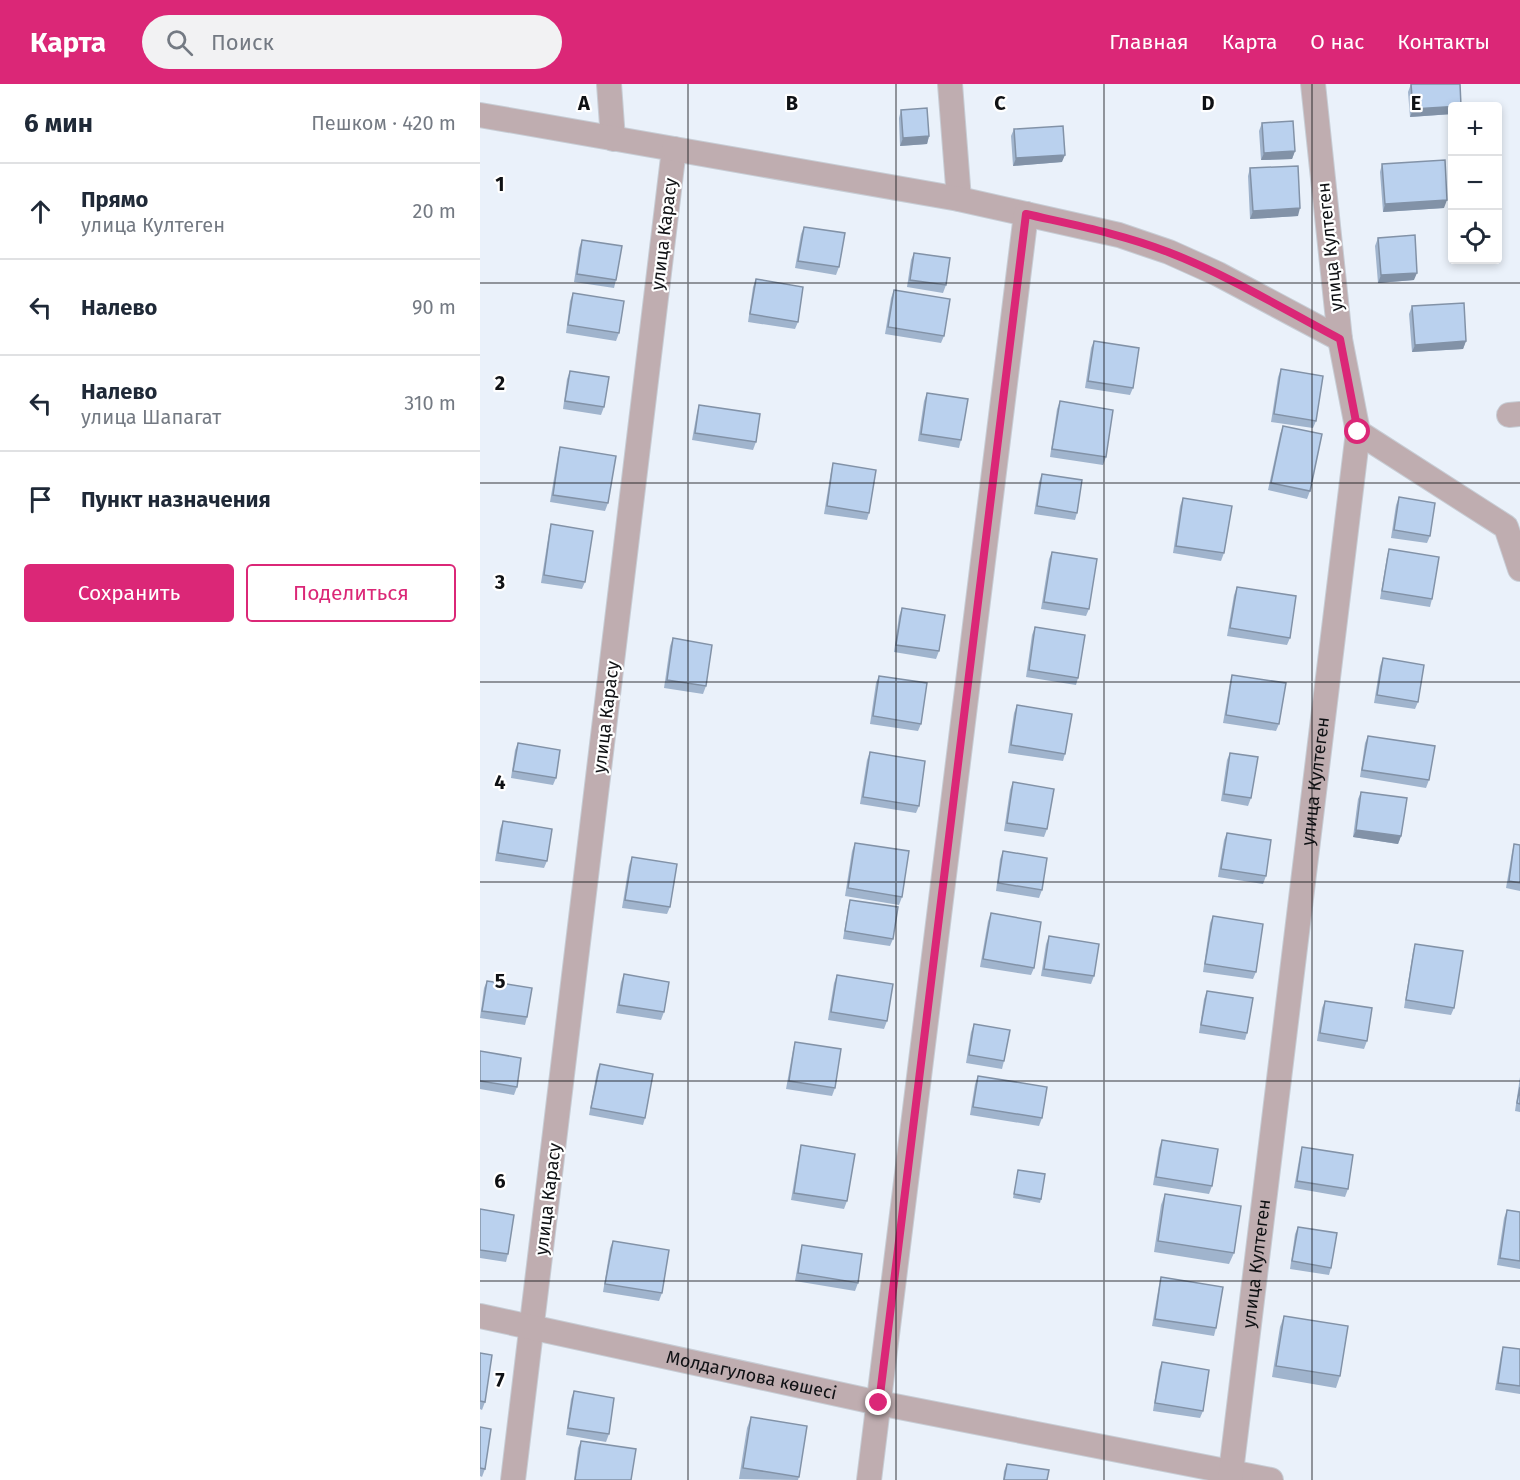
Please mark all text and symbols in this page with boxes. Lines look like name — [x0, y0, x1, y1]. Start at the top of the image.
search box — [142, 15, 562, 69]
text: Карта — [30, 26, 106, 59]
icon: search — [163, 26, 196, 59]
text: Поиск — [211, 29, 274, 56]
text: Главная — [1109, 29, 1189, 55]
text: Карта — [1222, 29, 1277, 55]
text: О нас — [1310, 29, 1364, 55]
text: Контакты — [1397, 29, 1490, 55]
text: A — [577, 91, 591, 115]
text: B — [786, 91, 798, 115]
text: C — [994, 91, 1006, 115]
text: D — [1201, 91, 1215, 115]
text: E — [1411, 91, 1421, 115]
map controls — [1448, 102, 1502, 264]
button: + — [1448, 102, 1502, 156]
text: 6 мин — [24, 108, 93, 139]
text: Пешком · 420 m — [311, 111, 456, 135]
button: − — [1448, 156, 1502, 210]
text: 1 — [495, 172, 505, 196]
street label: улица Карасу — [646, 176, 682, 291]
street label: улица Култеген — [1312, 181, 1348, 313]
text: Прямо — [81, 186, 148, 213]
icon: ahead — [24, 195, 57, 228]
text: 20 m — [413, 199, 456, 223]
button: locate — [1448, 210, 1502, 264]
text: улица Култеген — [81, 213, 225, 237]
icon: left — [24, 291, 57, 324]
text: Налево — [81, 294, 157, 321]
text: 90 m — [412, 295, 456, 319]
text: 2 — [495, 371, 505, 395]
text: Налево — [81, 378, 157, 405]
icon: left — [24, 387, 57, 420]
text: 310 m — [404, 391, 456, 415]
text: улица Шапагат — [81, 405, 221, 429]
route start — [1344, 418, 1370, 444]
icon: arrive — [24, 483, 57, 516]
text: Пункт назначения — [81, 486, 271, 513]
button: Сохранить — [24, 564, 234, 622]
button: Поделиться — [246, 564, 456, 622]
text: 3 — [494, 570, 505, 594]
street label: улица Карасу — [588, 659, 624, 774]
street label: улица Култеген — [1297, 715, 1334, 847]
text: 4 — [494, 770, 506, 794]
text: 5 — [495, 969, 506, 993]
street label: улица Карасу — [530, 1141, 566, 1256]
text: 6 — [494, 1169, 506, 1193]
street label: улица Култеген — [1238, 1198, 1275, 1329]
street label: Молдагулова көшесі — [664, 1346, 839, 1405]
text: 7 — [495, 1368, 505, 1392]
route end — [865, 1389, 891, 1415]

